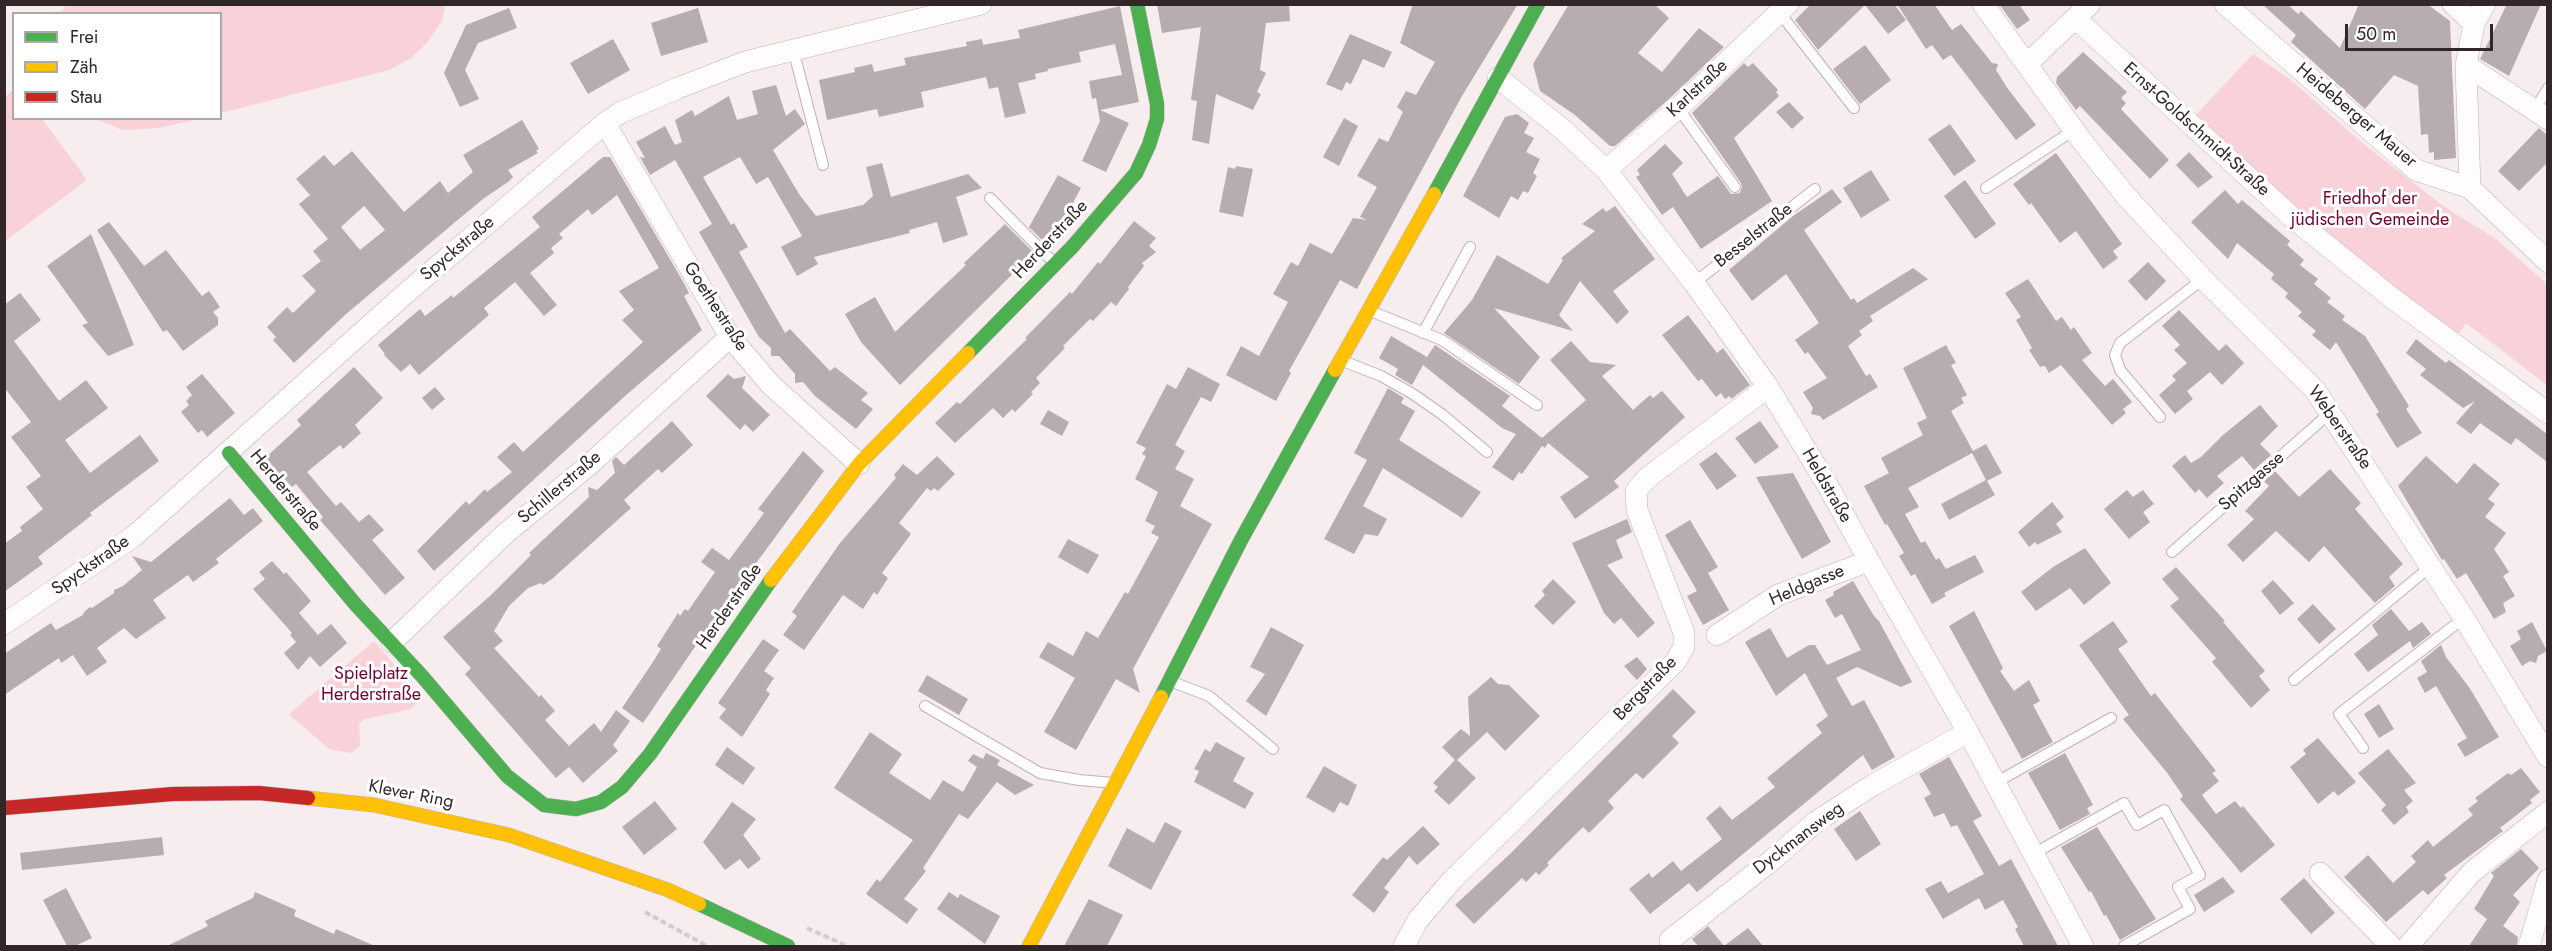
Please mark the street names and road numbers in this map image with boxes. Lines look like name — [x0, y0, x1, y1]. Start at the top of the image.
street label: Karlstraße — [1663, 56, 1733, 122]
street label: Ernst-Goldschmidt-Straße — [2118, 58, 2274, 202]
street label: Heideberger Mauer — [2291, 59, 2421, 173]
street label: Herderstraße — [1009, 196, 1093, 284]
street label: Besselstraße — [1711, 199, 1797, 273]
street label: Spyckstraße — [417, 212, 499, 286]
street label: Goethestraße — [678, 258, 752, 356]
street label: Weberstraße — [2302, 382, 2376, 474]
street label: Heldstraße — [1796, 445, 1856, 527]
street label: Herderstraße — [245, 446, 325, 536]
street label: Schillerstraße — [514, 447, 606, 529]
street label: Spitzgasse — [2215, 448, 2289, 516]
street label: Spyckstraße — [48, 531, 134, 601]
street label: Herderstraße — [693, 560, 767, 654]
street label: Heldgasse — [1766, 561, 1848, 611]
street label: Bergstraße — [1610, 652, 1682, 726]
street label: Klever Ring — [367, 776, 455, 814]
street label: Dyckmansweg — [1750, 798, 1848, 880]

